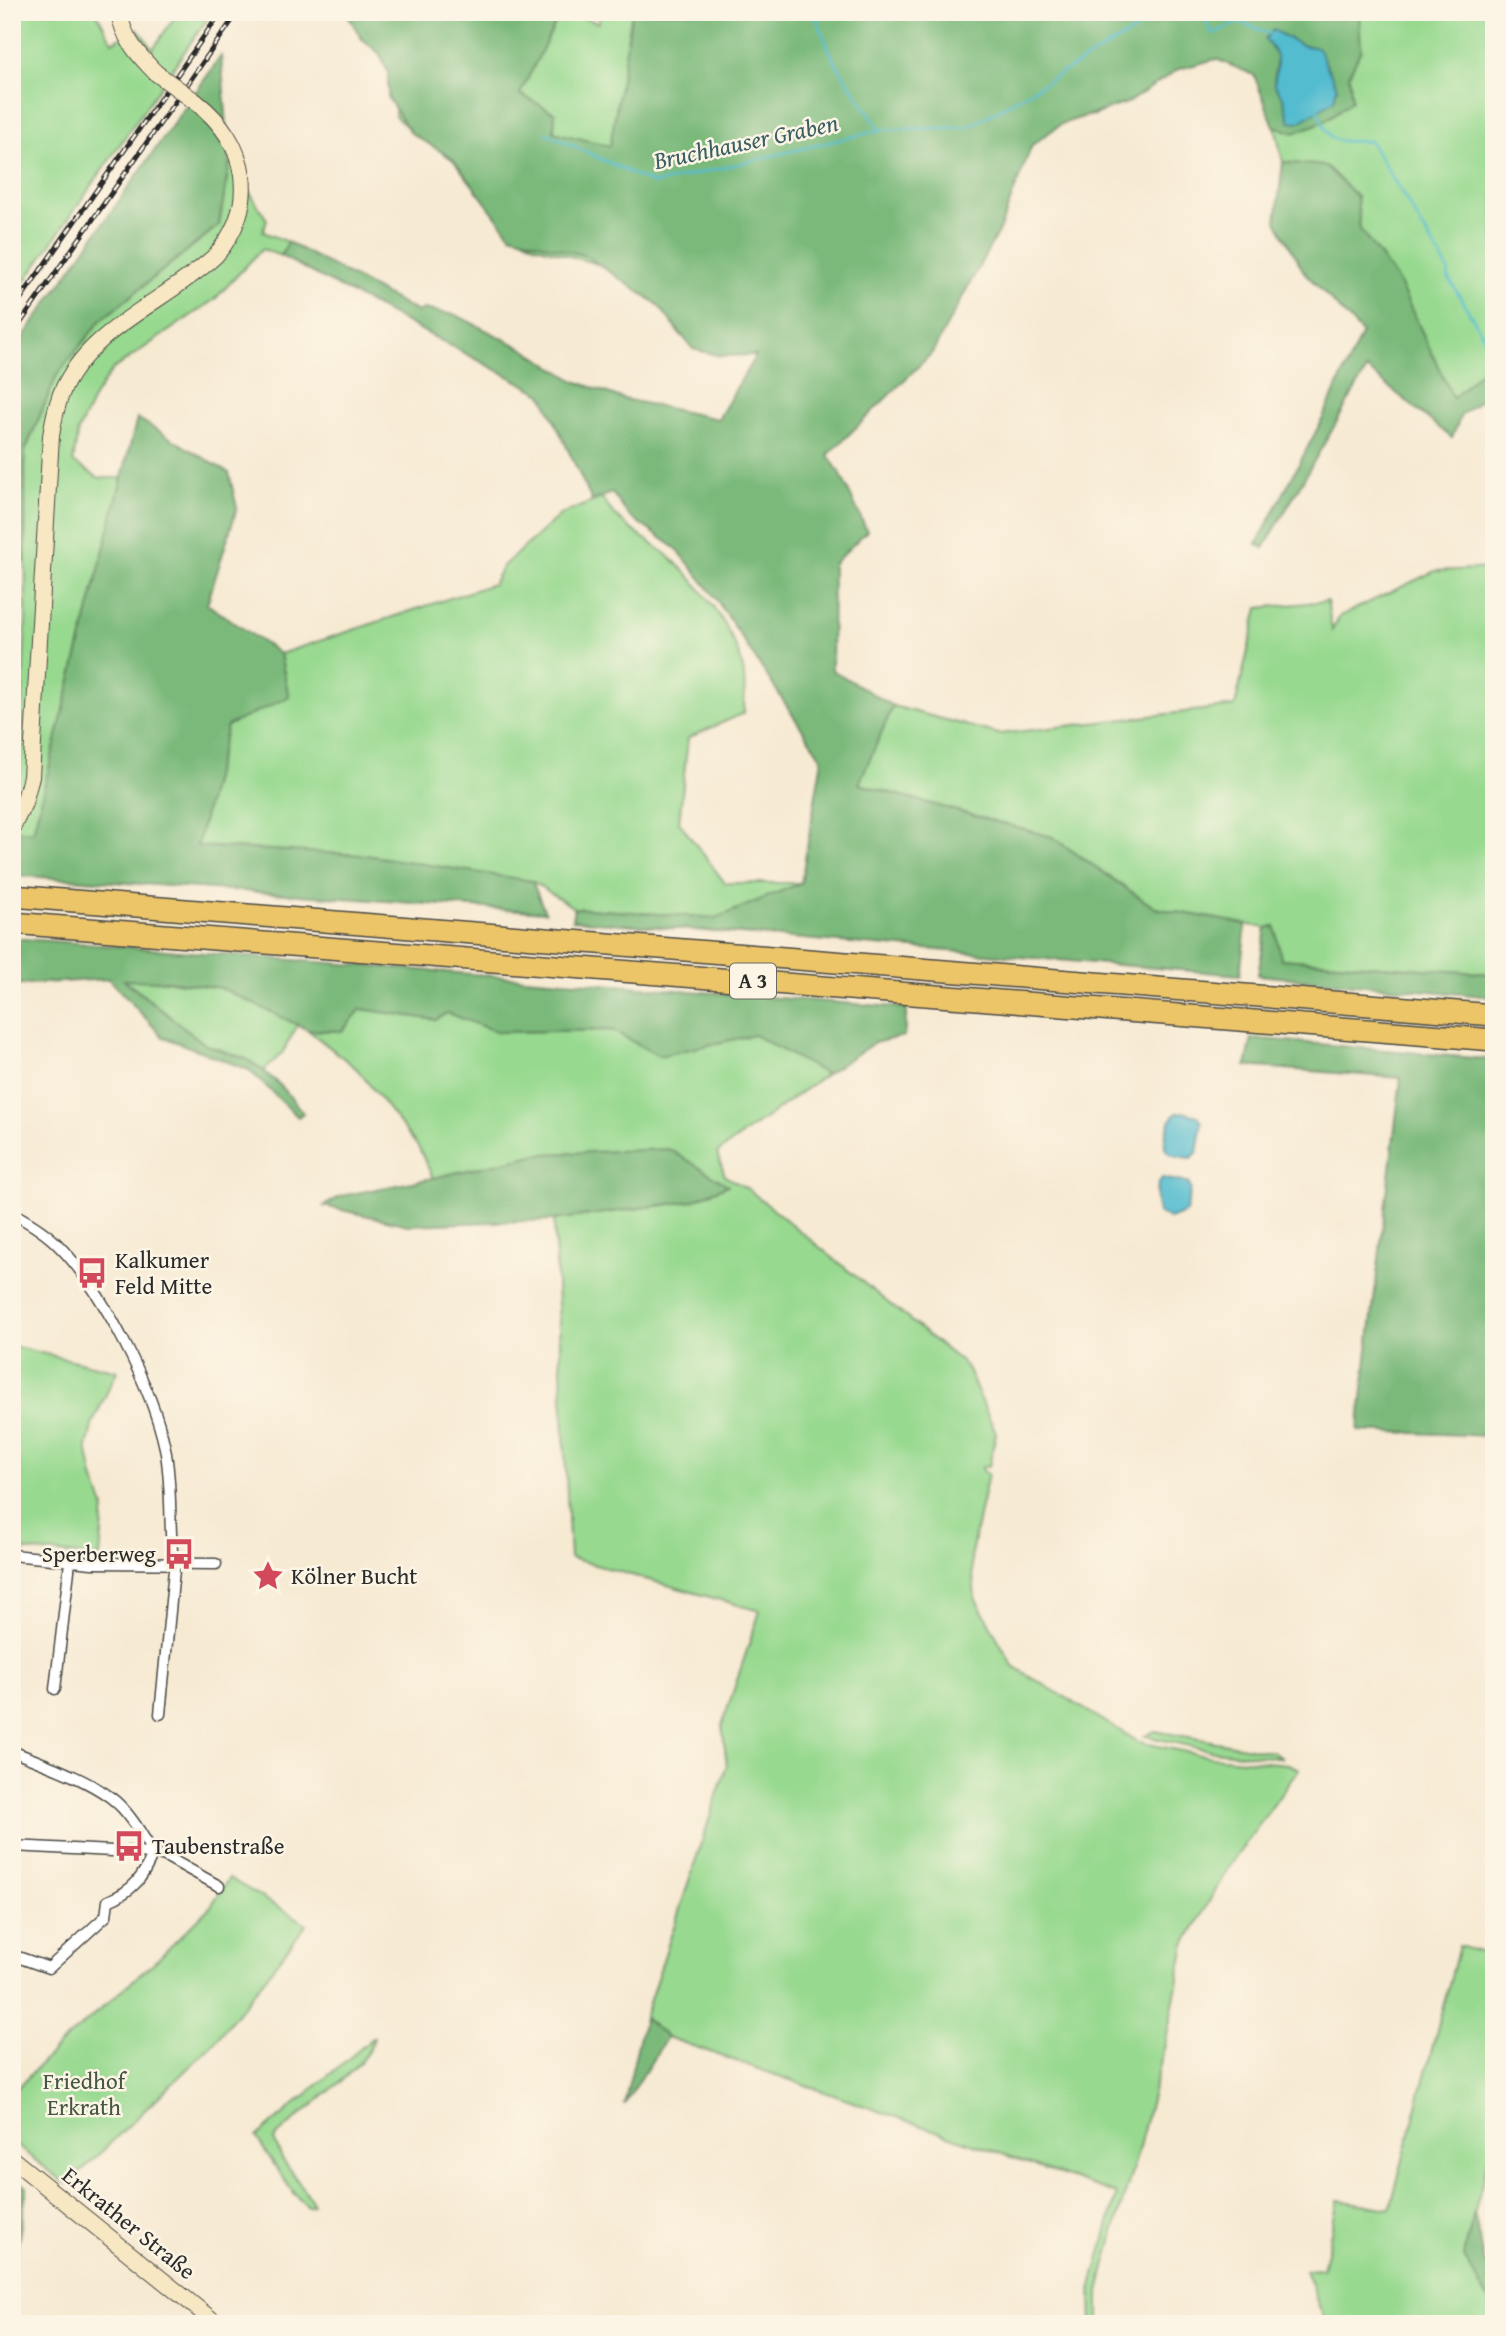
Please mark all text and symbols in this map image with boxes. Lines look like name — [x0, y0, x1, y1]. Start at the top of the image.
water label: Bruchhauser Graben — [650, 105, 841, 178]
road number: A 3 — [730, 964, 776, 998]
place label: Kalkumer Feld Mitte — [115, 1243, 212, 1302]
bus stop icon: Kalkumer Feld Mitte — [75, 1256, 109, 1290]
place label: Sperberweg — [42, 1537, 157, 1570]
bus stop icon: Sperberweg — [162, 1537, 196, 1571]
place icon: Kölner Bucht — [251, 1559, 285, 1593]
place label: Kölner Bucht — [291, 1559, 417, 1592]
bus stop icon: Taubenstraße — [112, 1829, 146, 1863]
place label: Taubenstraße — [152, 1829, 285, 1862]
park label: Friedhof Erkrath — [43, 2064, 128, 2123]
street label: Erkrather Straße — [56, 2158, 203, 2287]

